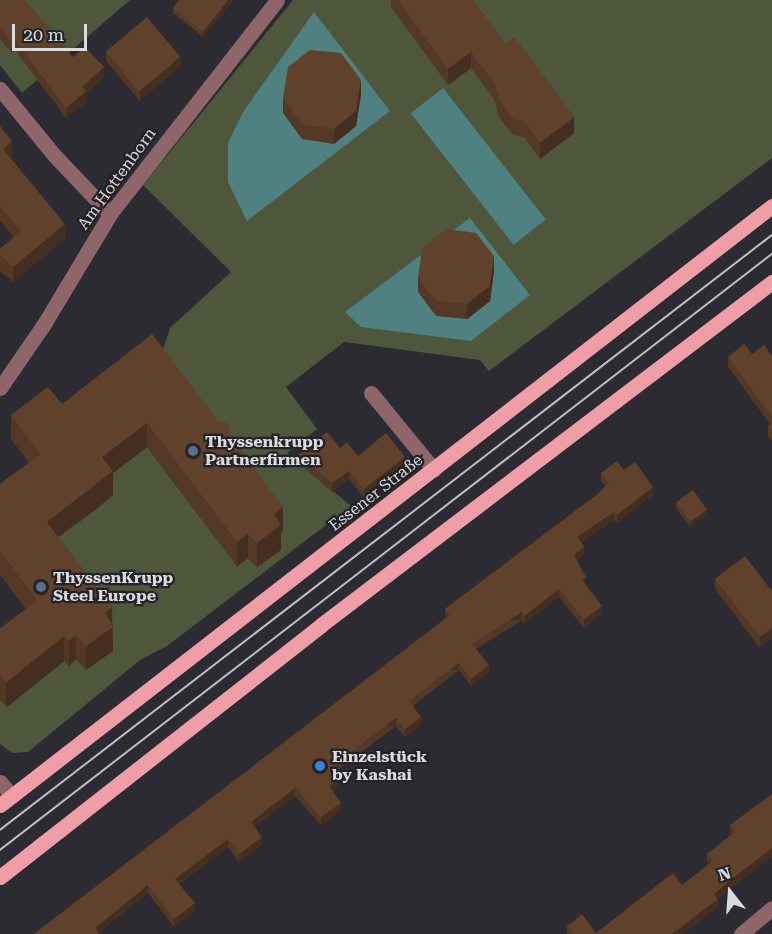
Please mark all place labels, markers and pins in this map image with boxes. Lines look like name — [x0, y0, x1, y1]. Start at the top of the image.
place label: Thyssenkrupp Partnerfirmen — [205, 432, 324, 470]
marker: Thyssenkrupp Partnerfirmen — [186, 444, 200, 458]
place label: ThyssenKrupp Steel Europe — [53, 568, 173, 606]
marker: ThyssenKrupp Steel Europe — [34, 580, 48, 594]
place label: Einzelstück by Kashai — [332, 747, 427, 785]
marker: Einzelstück by Kashai — [313, 759, 327, 773]

